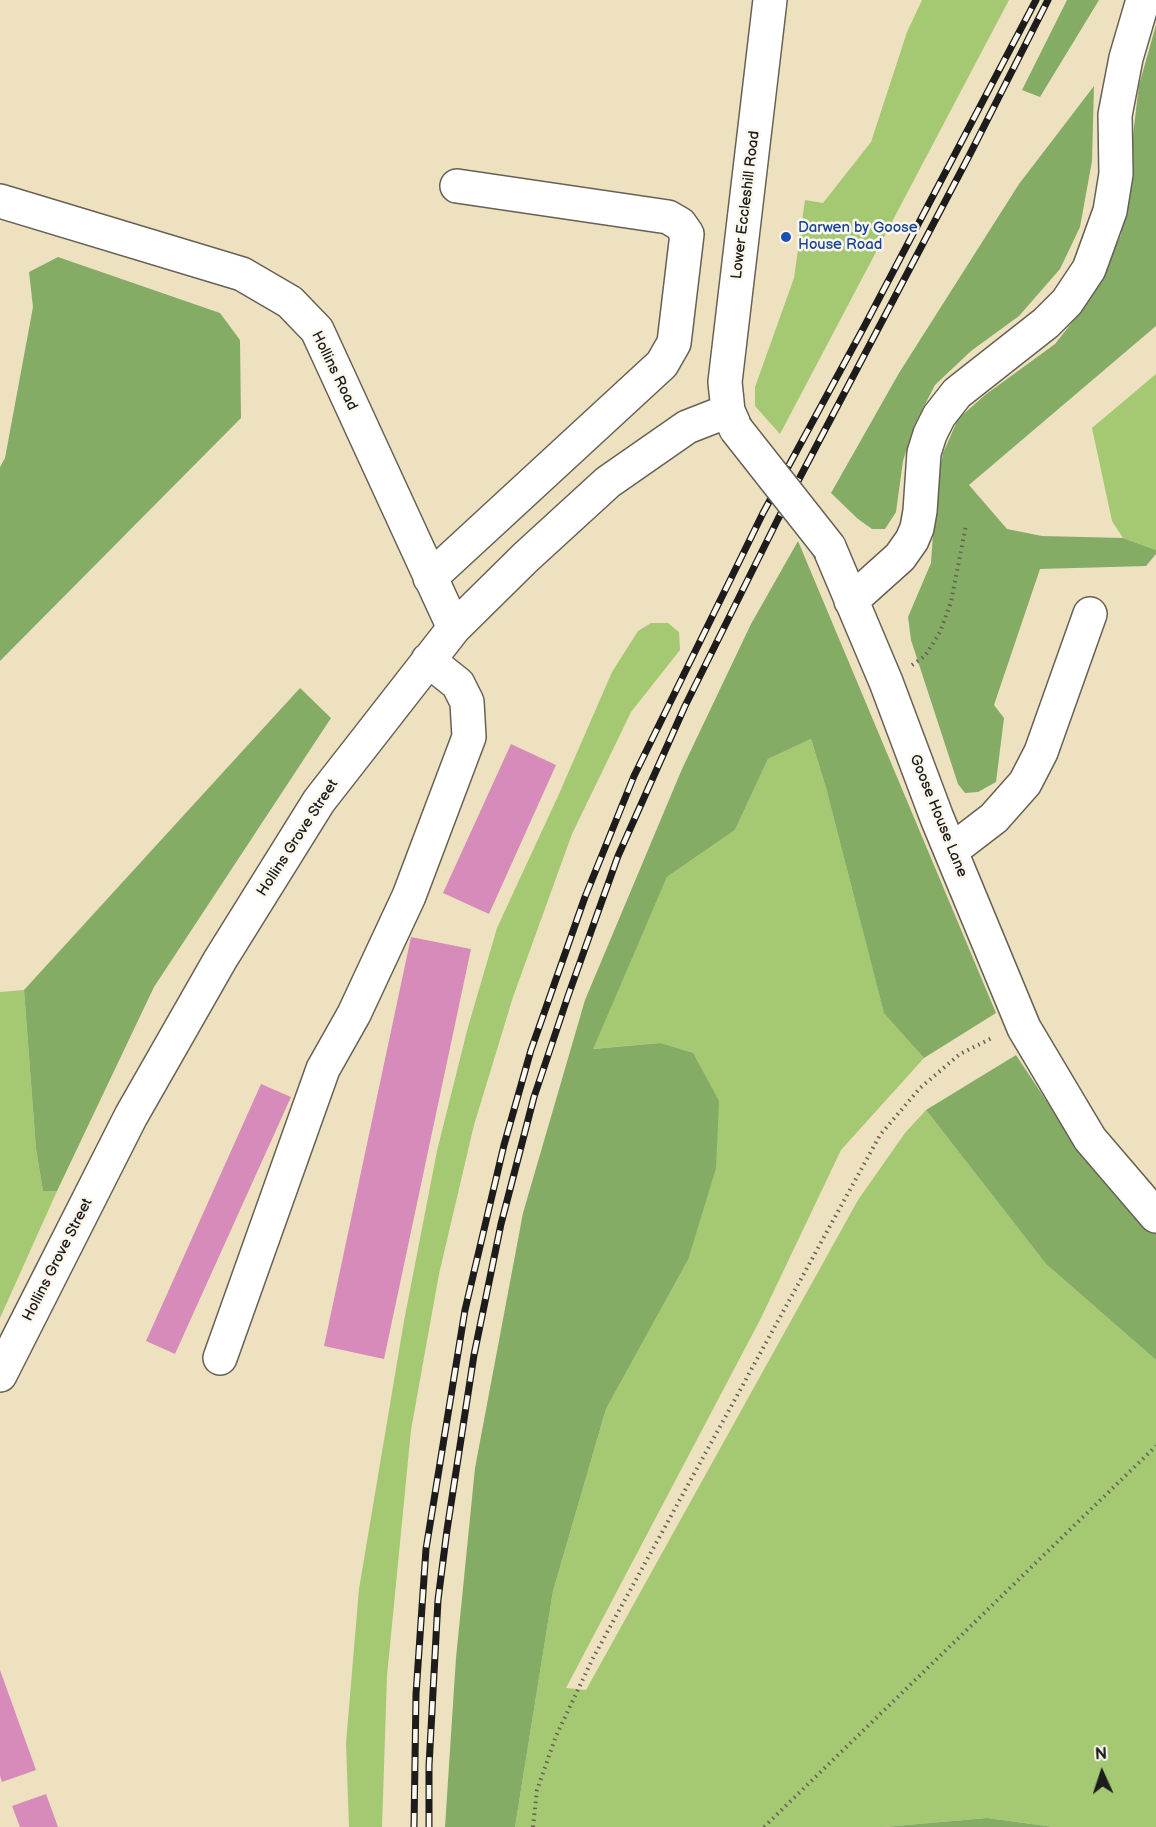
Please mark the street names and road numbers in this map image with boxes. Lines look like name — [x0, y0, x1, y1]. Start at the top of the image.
street label: Lower Eccleshill Road — [728, 130, 764, 280]
street label: Hollins Road — [307, 328, 361, 414]
street label: Goose House Lane — [905, 752, 971, 880]
street label: Hollins Grove Street — [254, 776, 342, 900]
street label: Hollins Grove Street — [19, 1196, 97, 1324]

